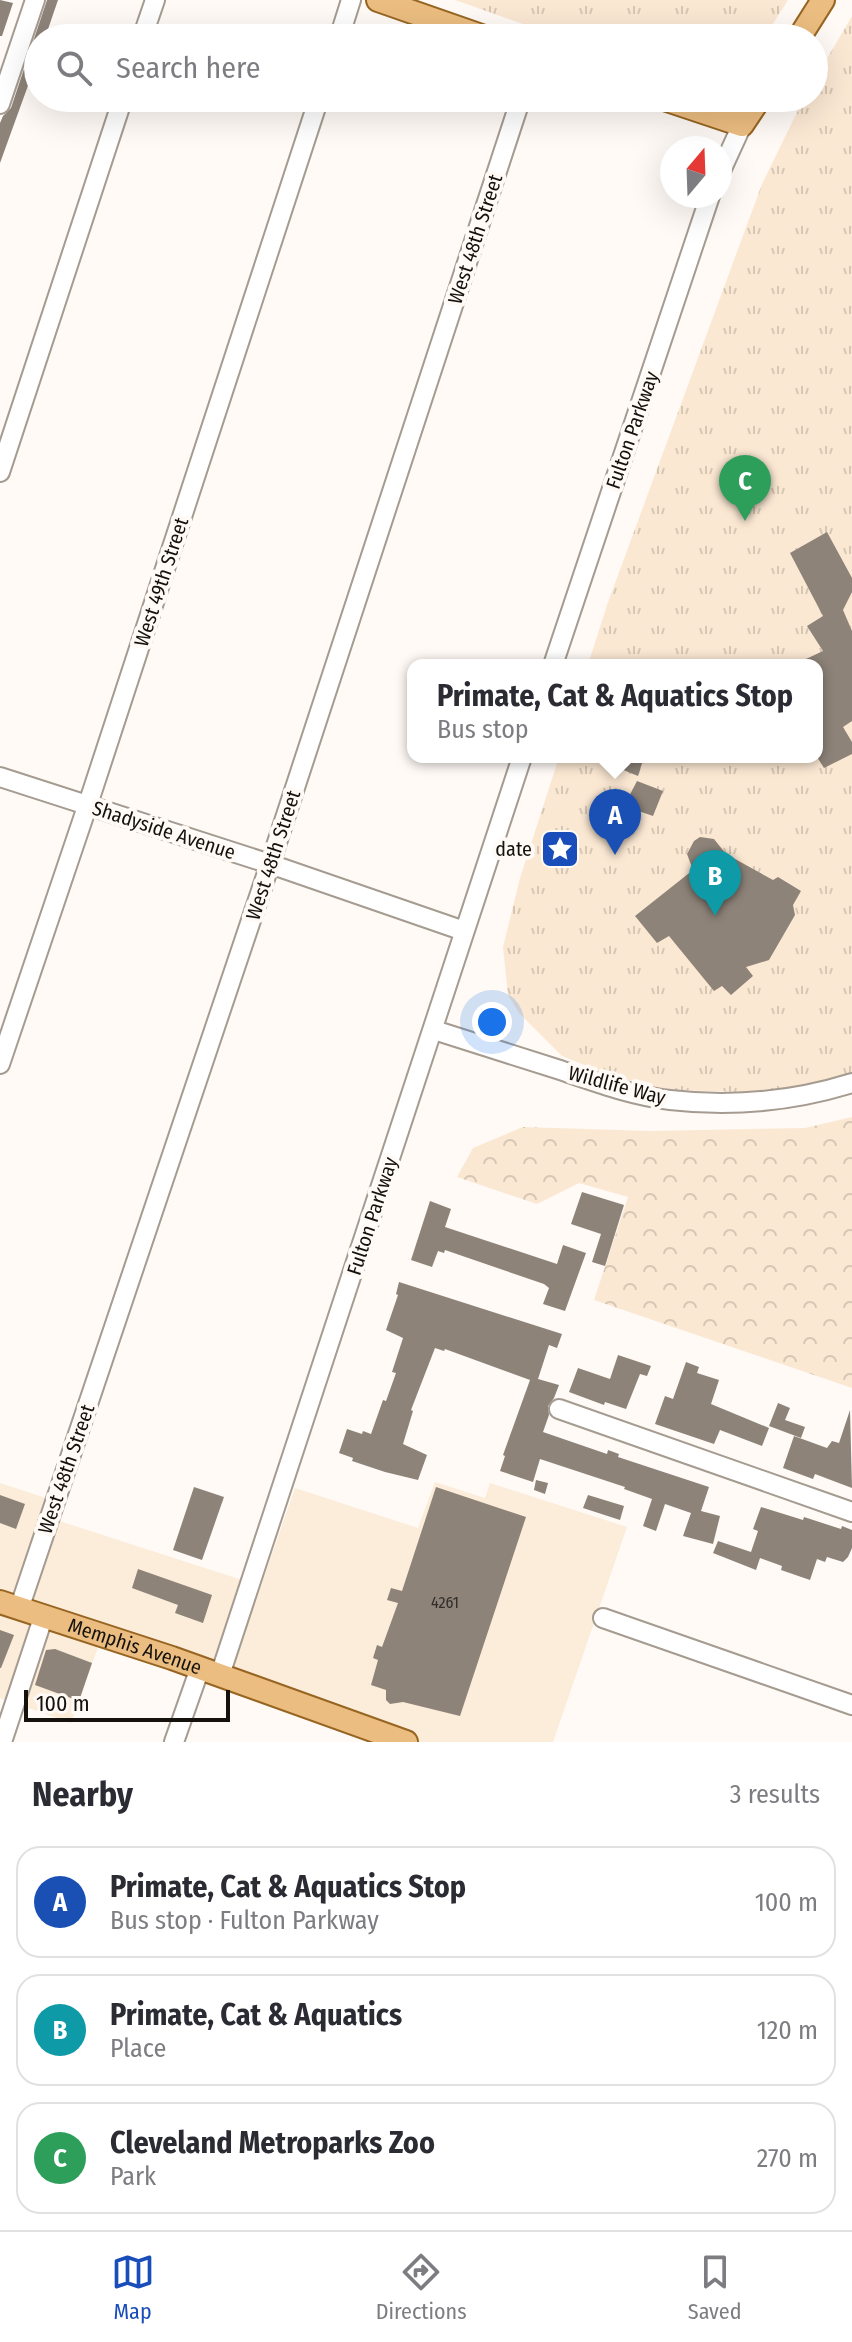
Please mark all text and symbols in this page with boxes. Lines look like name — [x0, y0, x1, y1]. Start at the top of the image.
search box — [24, 24, 828, 112]
icon: search — [52, 46, 96, 90]
text: Search here — [116, 50, 261, 86]
north arrow — [660, 136, 732, 208]
street label: West 48th Street — [443, 171, 507, 307]
street label: Fulton Parkway — [601, 368, 663, 492]
pin: C — [719, 455, 771, 521]
street label: West 49th Street — [129, 514, 193, 650]
popup — [407, 659, 823, 763]
text: Primate, Cat & Aquatics Stop — [437, 678, 793, 714]
text: Bus stop — [437, 714, 529, 745]
street label: West 48th Street — [241, 787, 305, 923]
pin: A — [589, 789, 641, 855]
street label: Shadyside Avenue — [90, 796, 238, 864]
place icon: date — [539, 828, 581, 870]
place label: date — [495, 837, 532, 861]
pin: B — [689, 850, 741, 916]
your location — [472, 1002, 512, 1042]
street label: Wildlife Way — [566, 1061, 668, 1109]
street label: Fulton Parkway — [342, 1154, 402, 1278]
street label: West 48th Street — [33, 1401, 99, 1537]
house number: 4261 — [431, 1593, 459, 1612]
street label: Memphis Avenue — [65, 1613, 205, 1680]
scale bar — [24, 1686, 230, 1722]
text: 100 m — [36, 1690, 90, 1717]
text: Nearby — [32, 1774, 133, 1815]
text: 3 results — [730, 1779, 820, 1810]
text: Primate, Cat & Aquatics Stop — [110, 1869, 466, 1905]
text: A — [53, 1887, 67, 1918]
text: 100 m — [755, 1887, 818, 1918]
text: Bus stop · Fulton Parkway — [110, 1905, 379, 1936]
text: Primate, Cat & Aquatics — [110, 1997, 402, 2033]
text: B — [53, 2015, 67, 2046]
text: 120 m — [757, 2015, 818, 2046]
text: Place — [110, 2033, 166, 2064]
text: Cleveland Metroparks Zoo — [110, 2125, 435, 2161]
text: C — [53, 2143, 67, 2174]
text: 270 m — [757, 2143, 818, 2174]
text: Park — [110, 2161, 156, 2192]
tab: Map — [111, 2250, 155, 2325]
tab: Directions — [376, 2250, 467, 2325]
tab: Saved — [688, 2250, 741, 2325]

